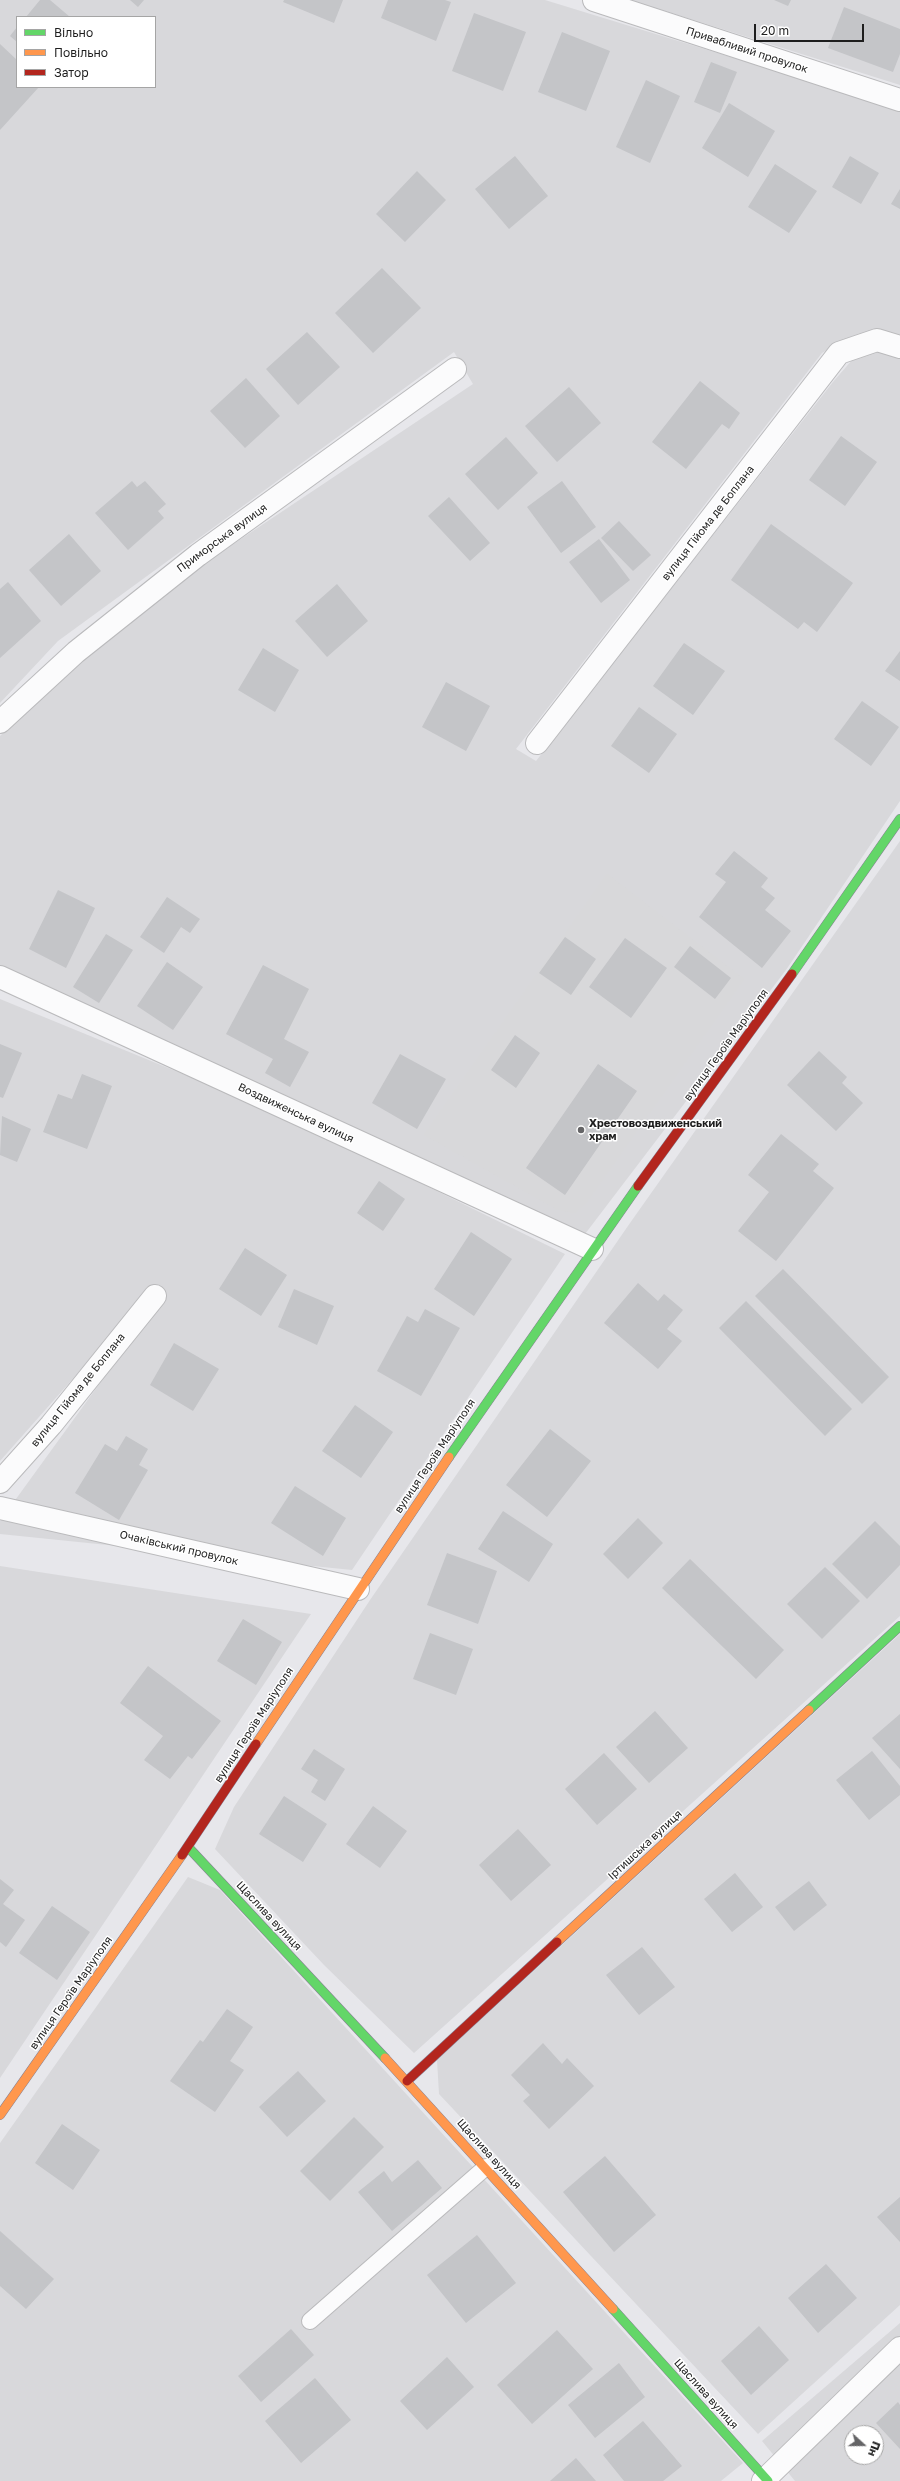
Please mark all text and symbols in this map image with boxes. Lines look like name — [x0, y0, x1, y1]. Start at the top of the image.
legend — [16, 16, 156, 88]
scale bar — [756, 16, 866, 42]
text: 20 m — [761, 23, 789, 38]
street label: Привабливий провулок — [684, 24, 810, 76]
text: Вільно — [54, 25, 93, 40]
text: Повільно — [54, 45, 108, 60]
text: Затор — [54, 65, 89, 80]
street label: вулиця Гійома де Боплана — [659, 463, 757, 583]
street label: Приморська вулиця — [174, 501, 270, 575]
street label: вулиця Героїв Маріуполя — [681, 987, 771, 1103]
street label: Воздвиженська вулиця — [236, 1080, 356, 1146]
place label: Хрестовоздвиженський храм — [589, 1117, 722, 1143]
marker: Хрестовоздвиженський храм — [576, 1125, 586, 1135]
street label: вулиця Гійома де Боплана — [28, 1331, 128, 1449]
street label: вулиця Героїв Маріуполя — [392, 1396, 478, 1516]
street label: Очаківський провулок — [118, 1528, 240, 1568]
street label: вулиця Героїв Маріуполя — [212, 1665, 296, 1785]
street label: Іртишська вулиця — [605, 1807, 685, 1883]
street label: Щаслива вулиця — [234, 1879, 304, 1953]
street label: вулиця Героїв Маріуполя — [27, 1934, 115, 2052]
street label: Щаслива вулиця — [454, 2116, 524, 2192]
street label: Щаслива вулиця — [671, 2356, 741, 2432]
north arrow — [844, 2425, 884, 2465]
text: Пн — [866, 2440, 883, 2458]

